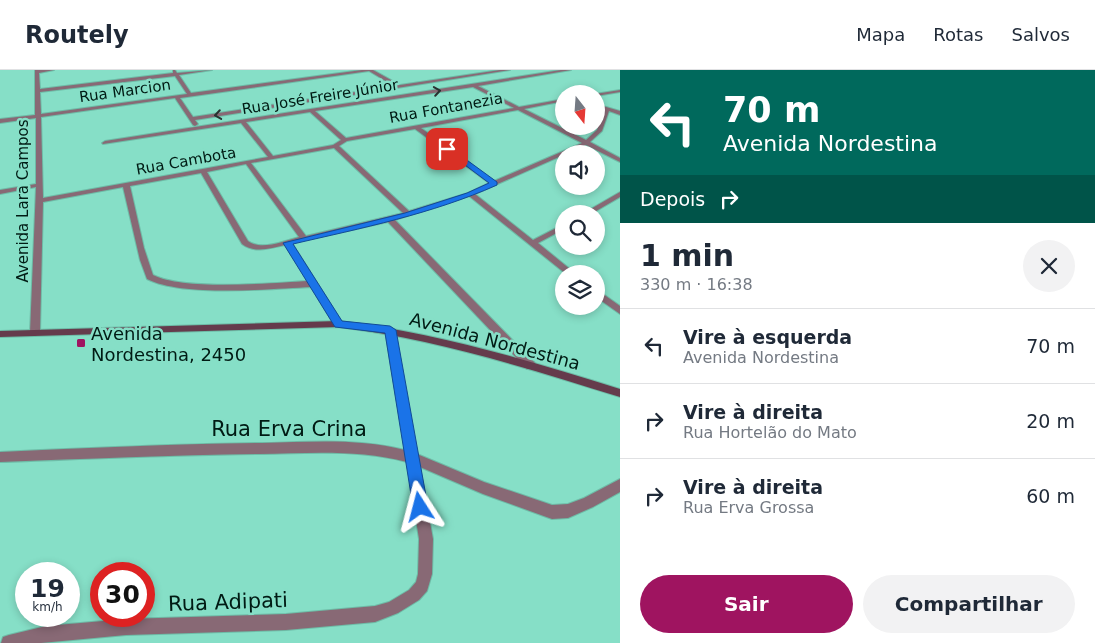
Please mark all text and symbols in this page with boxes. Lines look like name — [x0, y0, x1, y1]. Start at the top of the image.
text: Routely — [25, 21, 129, 49]
text: Mapa — [856, 24, 905, 45]
text: Rotas — [933, 24, 984, 45]
text: Salvos — [1012, 24, 1070, 45]
street label: Rua Marcion — [78, 76, 172, 106]
street label: Rua José Freire Júnior — [240, 76, 400, 118]
north arrow — [555, 85, 605, 135]
map controls — [555, 85, 605, 315]
one-way arrow — [432, 86, 441, 96]
street label: Rua Fontanezia — [388, 89, 504, 127]
icon: left — [640, 90, 705, 155]
text: 70 m — [723, 90, 820, 130]
one-way arrow — [214, 109, 222, 119]
street label: Avenida Lara Campos — [14, 119, 32, 283]
pin — [426, 128, 468, 170]
text: Avenida Nordestina — [723, 131, 938, 156]
icon: arrive — [433, 135, 461, 163]
street label: Rua Cambota — [135, 143, 237, 179]
button: sound — [555, 145, 605, 195]
icon: right — [715, 185, 743, 213]
text: Depois — [640, 188, 705, 210]
button: search — [555, 205, 605, 255]
text: 1 min — [640, 238, 734, 273]
button: close — [1023, 240, 1075, 292]
button: layers — [555, 265, 605, 315]
text: 330 m · 16:38 — [640, 275, 753, 294]
street label: Avenida Nordestina — [408, 308, 582, 374]
place label: Avenida Nordestina, 2450 — [91, 323, 246, 365]
text: Vire à esquerda — [683, 326, 852, 348]
icon: left — [640, 332, 668, 360]
text: 70 m — [1026, 335, 1075, 357]
marker: Avenida Nordestina, 2450 — [75, 337, 87, 349]
text: Avenida Nordestina — [683, 348, 839, 367]
text: Vire à direita — [683, 401, 823, 423]
icon: right — [640, 407, 668, 435]
text: 20 m — [1026, 410, 1075, 432]
street label: Rua Erva Crina — [211, 417, 367, 441]
text: Rua Hortelão do Mato — [683, 423, 857, 442]
text: Vire à direita — [683, 476, 823, 498]
position arrow — [393, 480, 445, 532]
icon: right — [640, 482, 668, 510]
text: 60 m — [1026, 485, 1075, 507]
text: Rua Erva Grossa — [683, 498, 814, 517]
speed limit sign: 30 — [90, 562, 155, 627]
text: 19 — [30, 574, 65, 603]
button: Sair — [640, 575, 853, 633]
button: Compartilhar — [863, 575, 1075, 633]
street label: Rua Adipati — [168, 588, 288, 616]
text: km/h — [32, 600, 63, 614]

